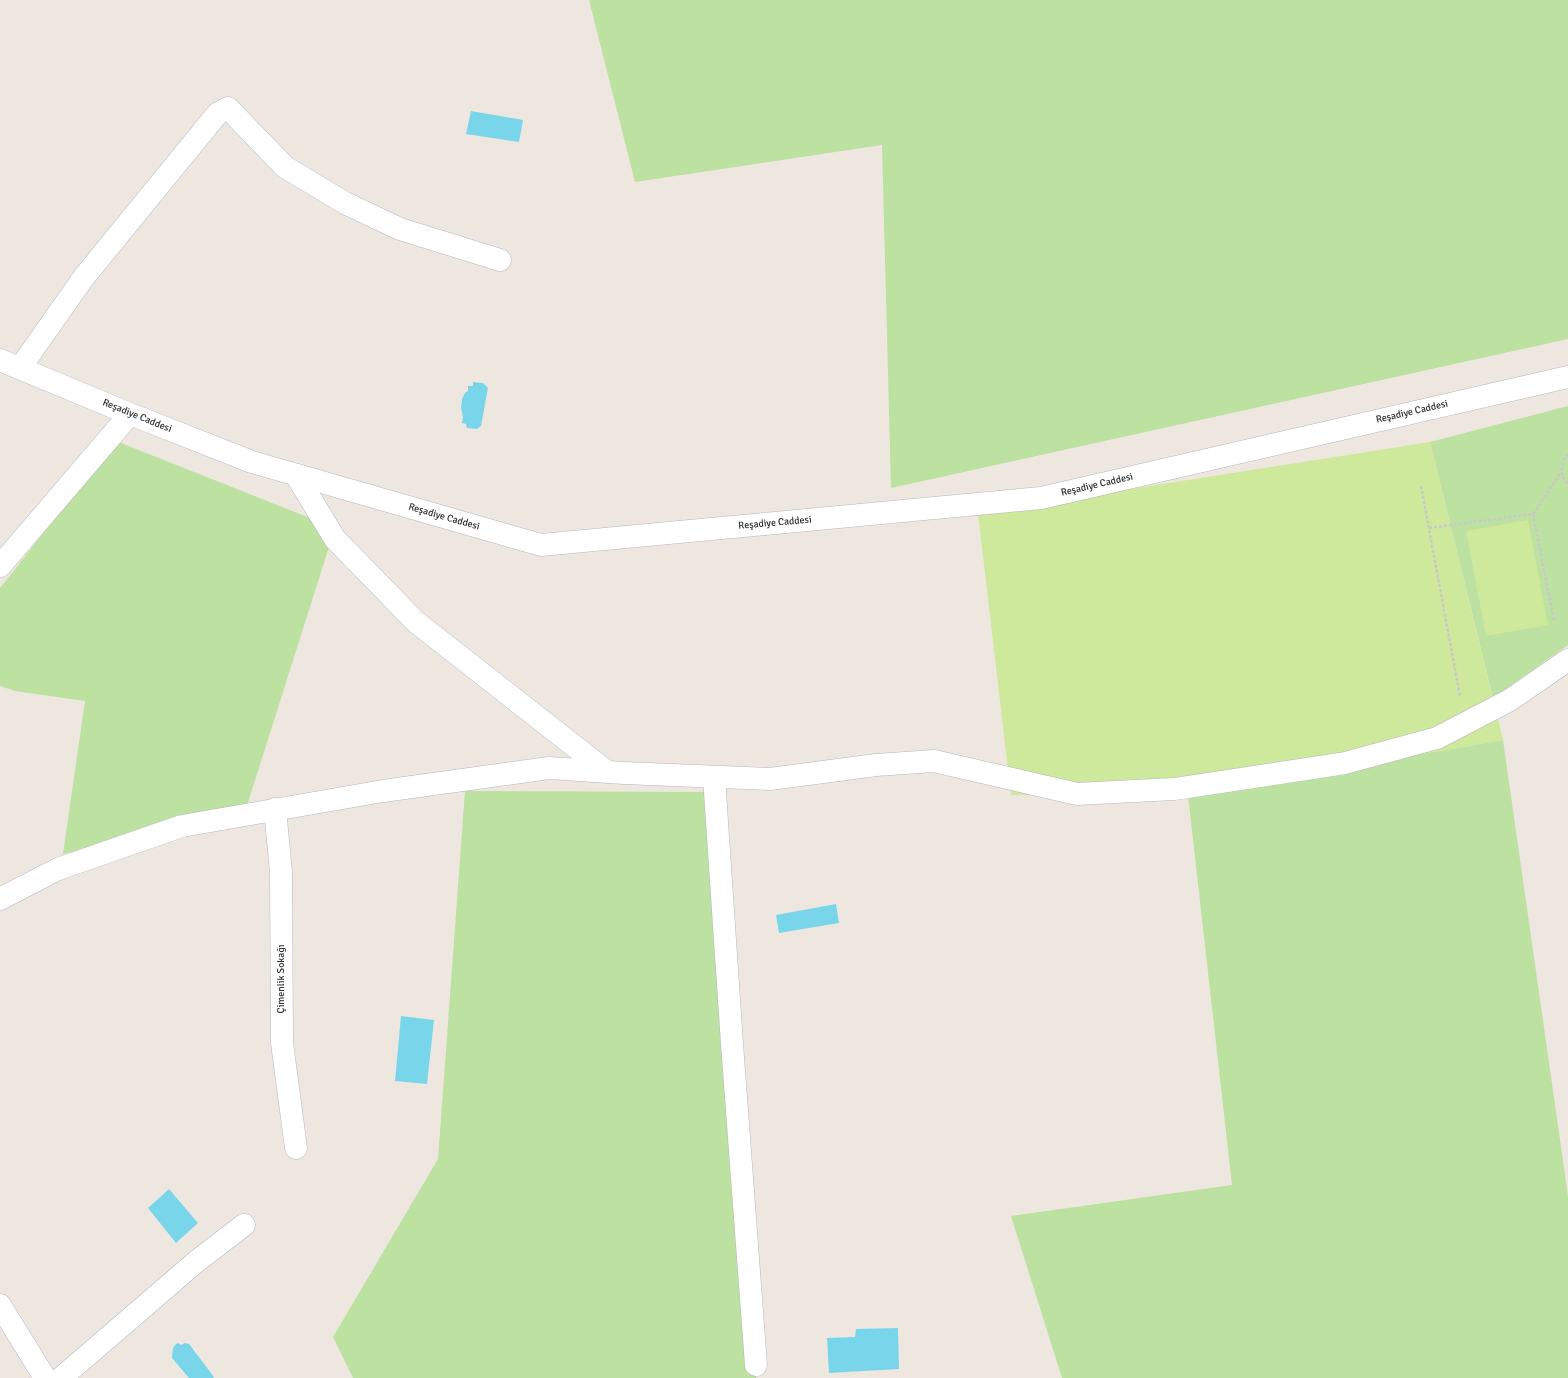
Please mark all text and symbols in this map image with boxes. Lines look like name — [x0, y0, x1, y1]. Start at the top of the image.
street label: Reşadiye Caddesi — [101, 397, 173, 435]
street label: Reşadiye Caddesi — [1375, 398, 1449, 426]
street label: Reşadiye Caddesi — [1060, 471, 1134, 499]
street label: Reşadiye Caddesi — [407, 501, 481, 533]
street label: Reşadiye Caddesi — [738, 514, 812, 532]
street label: Çimenlik Sokağı — [275, 945, 287, 1013]

